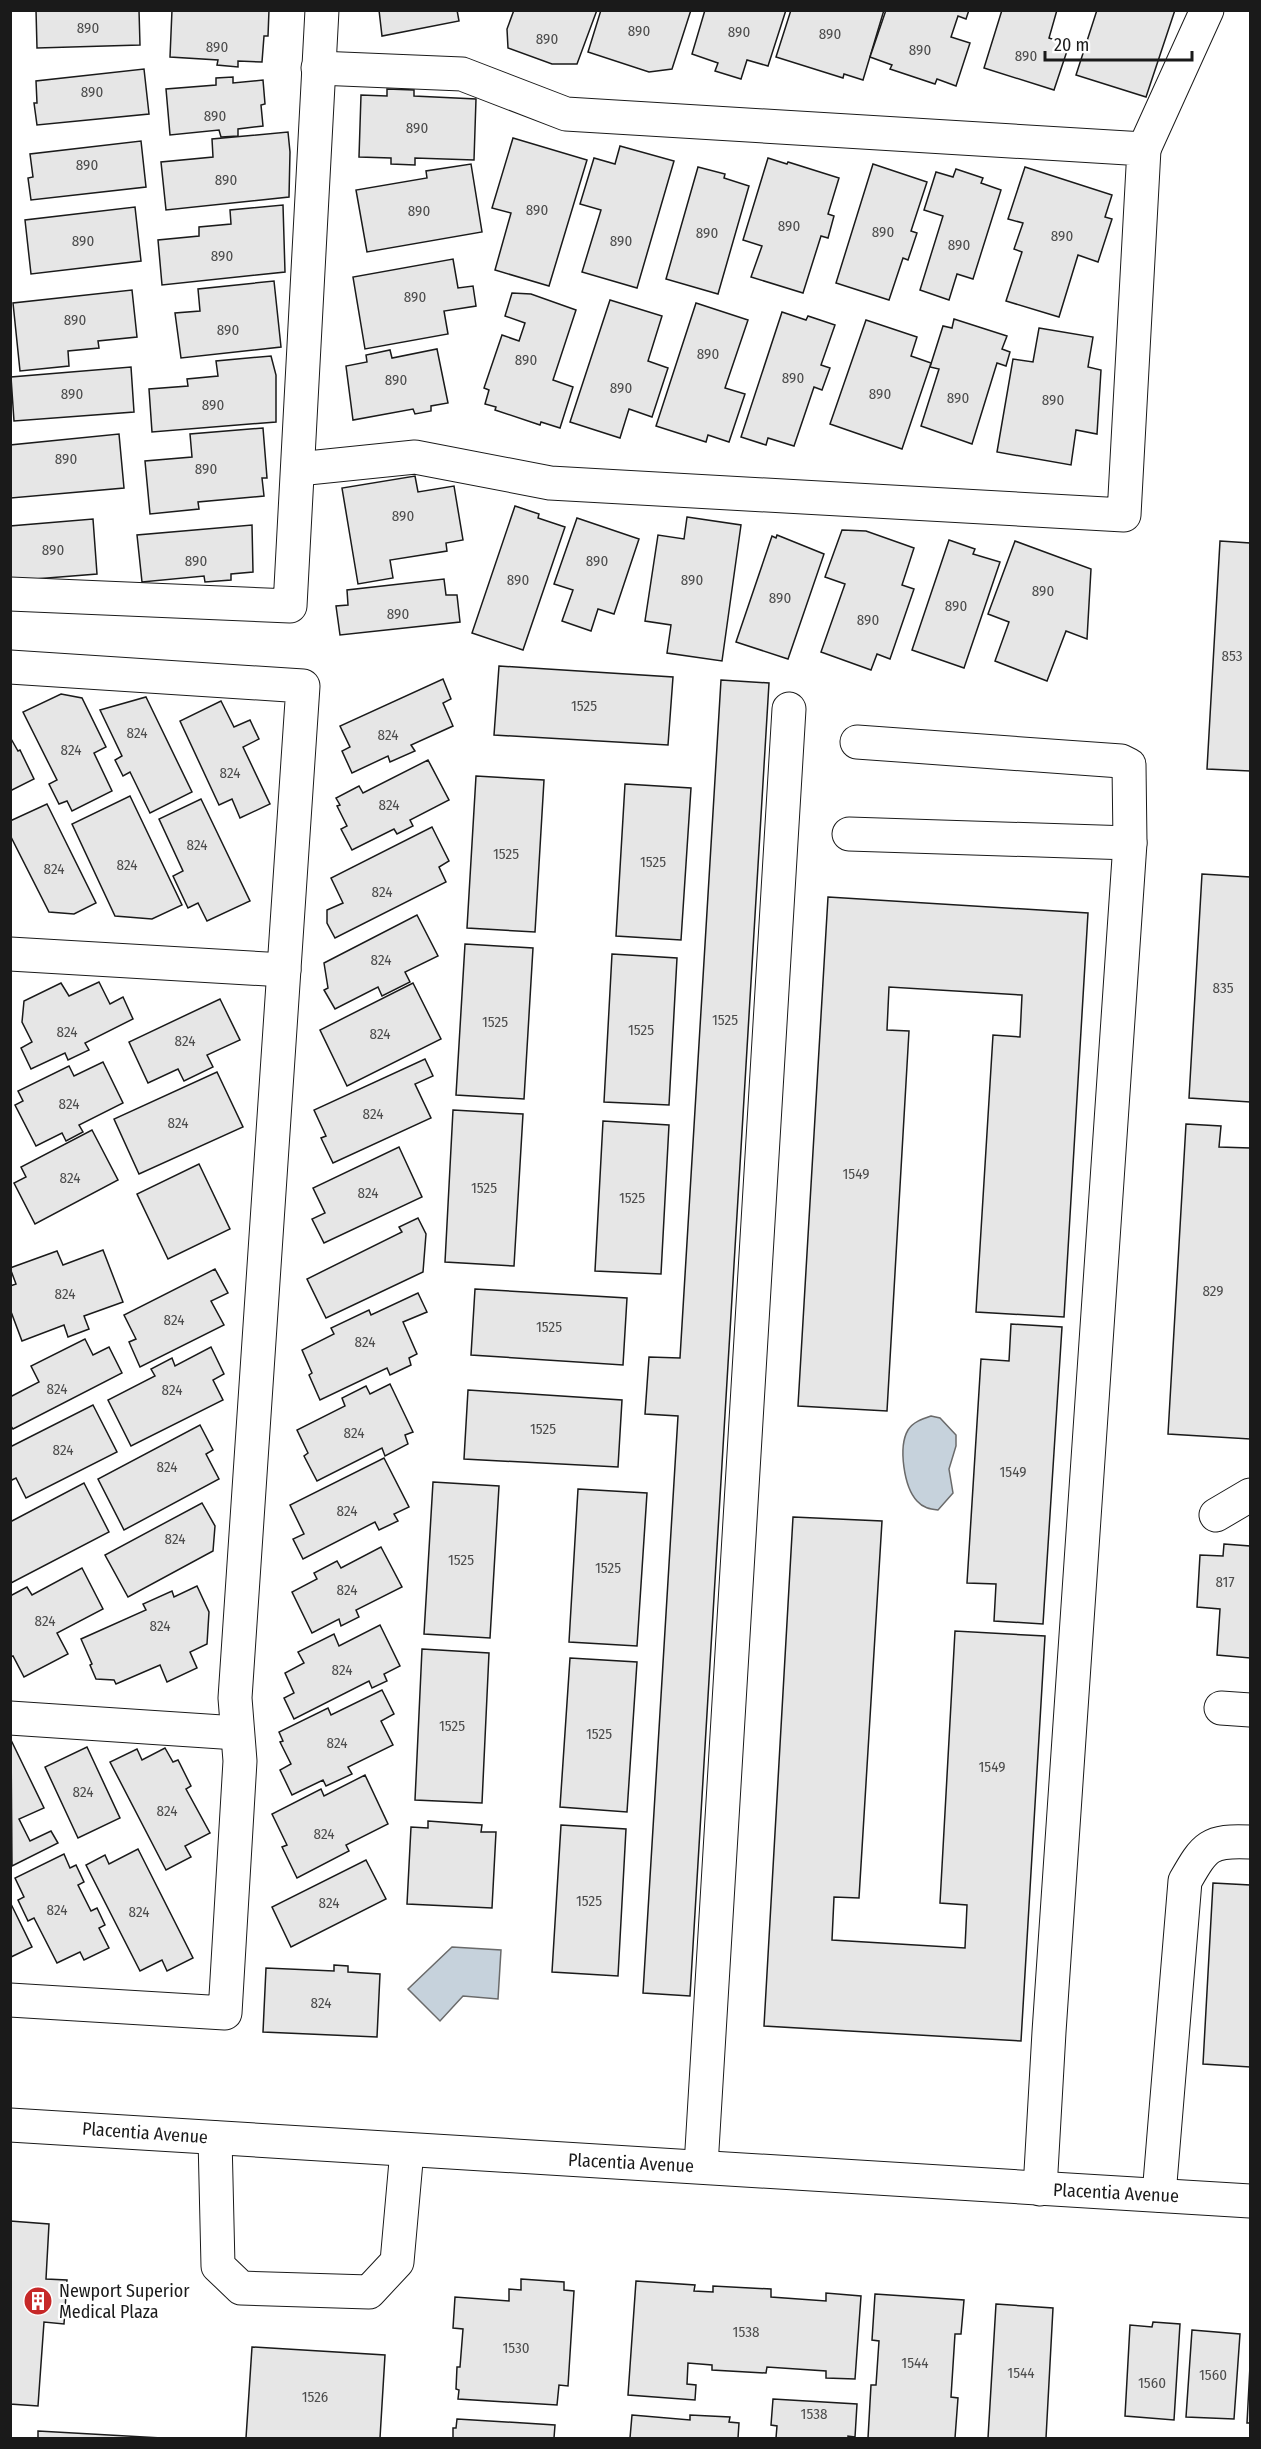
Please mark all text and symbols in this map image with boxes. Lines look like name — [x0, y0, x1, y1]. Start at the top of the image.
house number: 890 — [77, 19, 99, 37]
house number: 890 — [628, 22, 650, 40]
house number: 890 — [728, 23, 750, 41]
scale bar — [1045, 24, 1192, 62]
house number: 890 — [819, 25, 841, 43]
house number: 890 — [536, 30, 558, 48]
text: 20 m — [1054, 34, 1089, 56]
house number: 890 — [206, 38, 228, 56]
house number: 890 — [909, 41, 931, 59]
house number: 890 — [1015, 47, 1037, 65]
house number: 890 — [81, 83, 103, 101]
house number: 890 — [204, 107, 226, 125]
house number: 890 — [406, 119, 428, 137]
house number: 890 — [76, 156, 98, 174]
house number: 890 — [215, 171, 237, 189]
house number: 890 — [526, 201, 548, 219]
house number: 890 — [408, 202, 430, 220]
house number: 890 — [778, 217, 800, 235]
house number: 890 — [872, 223, 894, 241]
house number: 890 — [696, 224, 718, 242]
house number: 890 — [1051, 227, 1073, 245]
house number: 890 — [72, 232, 94, 250]
house number: 890 — [610, 232, 632, 250]
house number: 890 — [948, 236, 970, 254]
house number: 890 — [211, 247, 233, 265]
house number: 890 — [404, 288, 426, 306]
house number: 890 — [64, 311, 86, 329]
house number: 890 — [217, 321, 239, 339]
house number: 890 — [697, 345, 719, 363]
house number: 890 — [515, 351, 537, 369]
house number: 890 — [782, 369, 804, 387]
house number: 890 — [385, 371, 407, 389]
house number: 890 — [610, 379, 632, 397]
house number: 890 — [61, 385, 83, 403]
house number: 890 — [869, 385, 891, 403]
house number: 890 — [947, 389, 969, 407]
house number: 890 — [1042, 391, 1064, 409]
house number: 890 — [202, 396, 224, 414]
house number: 890 — [55, 450, 77, 468]
house number: 890 — [195, 460, 217, 478]
house number: 890 — [392, 507, 414, 525]
house number: 890 — [42, 541, 64, 559]
house number: 890 — [185, 552, 207, 570]
house number: 890 — [586, 552, 608, 570]
house number: 890 — [507, 571, 529, 589]
house number: 890 — [681, 571, 703, 589]
house number: 890 — [1032, 582, 1054, 600]
house number: 890 — [769, 589, 791, 607]
house number: 890 — [945, 597, 967, 615]
house number: 890 — [387, 605, 409, 623]
house number: 890 — [857, 611, 879, 629]
house number: 853 — [1221, 647, 1243, 665]
house number: 1525 — [571, 697, 597, 715]
house number: 824 — [127, 724, 147, 742]
house number: 824 — [378, 726, 398, 744]
house number: 824 — [61, 741, 81, 759]
house number: 824 — [220, 764, 240, 782]
house number: 824 — [379, 796, 399, 814]
house number: 824 — [187, 836, 207, 854]
house number: 1525 — [493, 845, 519, 863]
house number: 1525 — [640, 853, 666, 871]
house number: 824 — [117, 856, 137, 874]
house number: 824 — [44, 860, 64, 878]
house number: 824 — [372, 883, 392, 901]
house number: 824 — [371, 951, 391, 969]
house number: 835 — [1212, 979, 1234, 997]
house number: 1525 — [712, 1011, 738, 1029]
house number: 1525 — [482, 1013, 508, 1031]
house number: 1525 — [628, 1021, 654, 1039]
house number: 824 — [57, 1023, 77, 1041]
house number: 824 — [370, 1025, 390, 1043]
house number: 824 — [175, 1032, 195, 1050]
house number: 824 — [59, 1095, 79, 1113]
house number: 824 — [363, 1105, 383, 1123]
house number: 824 — [168, 1114, 188, 1132]
house number: 1549 — [842, 1165, 870, 1183]
house number: 824 — [60, 1169, 80, 1187]
house number: 1525 — [471, 1179, 497, 1197]
house number: 824 — [358, 1184, 378, 1202]
house number: 1525 — [619, 1189, 645, 1207]
house number: 829 — [1202, 1282, 1224, 1300]
house number: 824 — [55, 1285, 75, 1303]
house number: 824 — [164, 1311, 184, 1329]
house number: 1525 — [536, 1318, 562, 1336]
house number: 824 — [355, 1333, 375, 1351]
house number: 824 — [47, 1380, 67, 1398]
house number: 824 — [162, 1381, 182, 1399]
house number: 1525 — [530, 1420, 556, 1438]
house number: 824 — [344, 1424, 364, 1442]
house number: 824 — [53, 1441, 73, 1459]
house number: 824 — [157, 1458, 177, 1476]
house number: 1549 — [999, 1463, 1027, 1481]
house number: 824 — [337, 1502, 357, 1520]
house number: 824 — [165, 1530, 185, 1548]
house number: 1525 — [448, 1551, 474, 1569]
house number: 1525 — [595, 1559, 621, 1577]
house number: 817 — [1215, 1573, 1235, 1591]
house number: 824 — [337, 1581, 357, 1599]
house number: 824 — [35, 1612, 55, 1630]
house number: 824 — [150, 1617, 170, 1635]
house number: 824 — [332, 1661, 352, 1679]
house number: 1525 — [439, 1717, 465, 1735]
house number: 1525 — [586, 1725, 612, 1743]
house number: 824 — [327, 1734, 347, 1752]
house number: 1549 — [978, 1758, 1006, 1776]
house number: 824 — [73, 1783, 93, 1801]
house number: 824 — [157, 1802, 177, 1820]
house number: 824 — [314, 1825, 334, 1843]
house number: 1525 — [576, 1892, 602, 1910]
house number: 824 — [319, 1894, 339, 1912]
house number: 824 — [47, 1901, 67, 1919]
house number: 824 — [129, 1903, 149, 1921]
house number: 824 — [311, 1994, 331, 2012]
street label: Placentia Avenue — [81, 2118, 209, 2148]
street label: Placentia Avenue — [567, 2149, 695, 2177]
street label: Placentia Avenue — [1052, 2179, 1180, 2207]
place label: Newport Superior Medical Plaza — [59, 2280, 190, 2323]
building icon: Newport Superior Medical Plaza — [22, 2285, 54, 2317]
house number: 1538 — [733, 2323, 759, 2341]
house number: 1530 — [502, 2339, 530, 2357]
house number: 1544 — [901, 2354, 929, 2372]
house number: 1544 — [1007, 2364, 1035, 2382]
house number: 1560 — [1199, 2366, 1227, 2384]
house number: 1560 — [1138, 2374, 1166, 2392]
house number: 1526 — [302, 2388, 328, 2406]
house number: 1538 — [801, 2405, 827, 2423]

